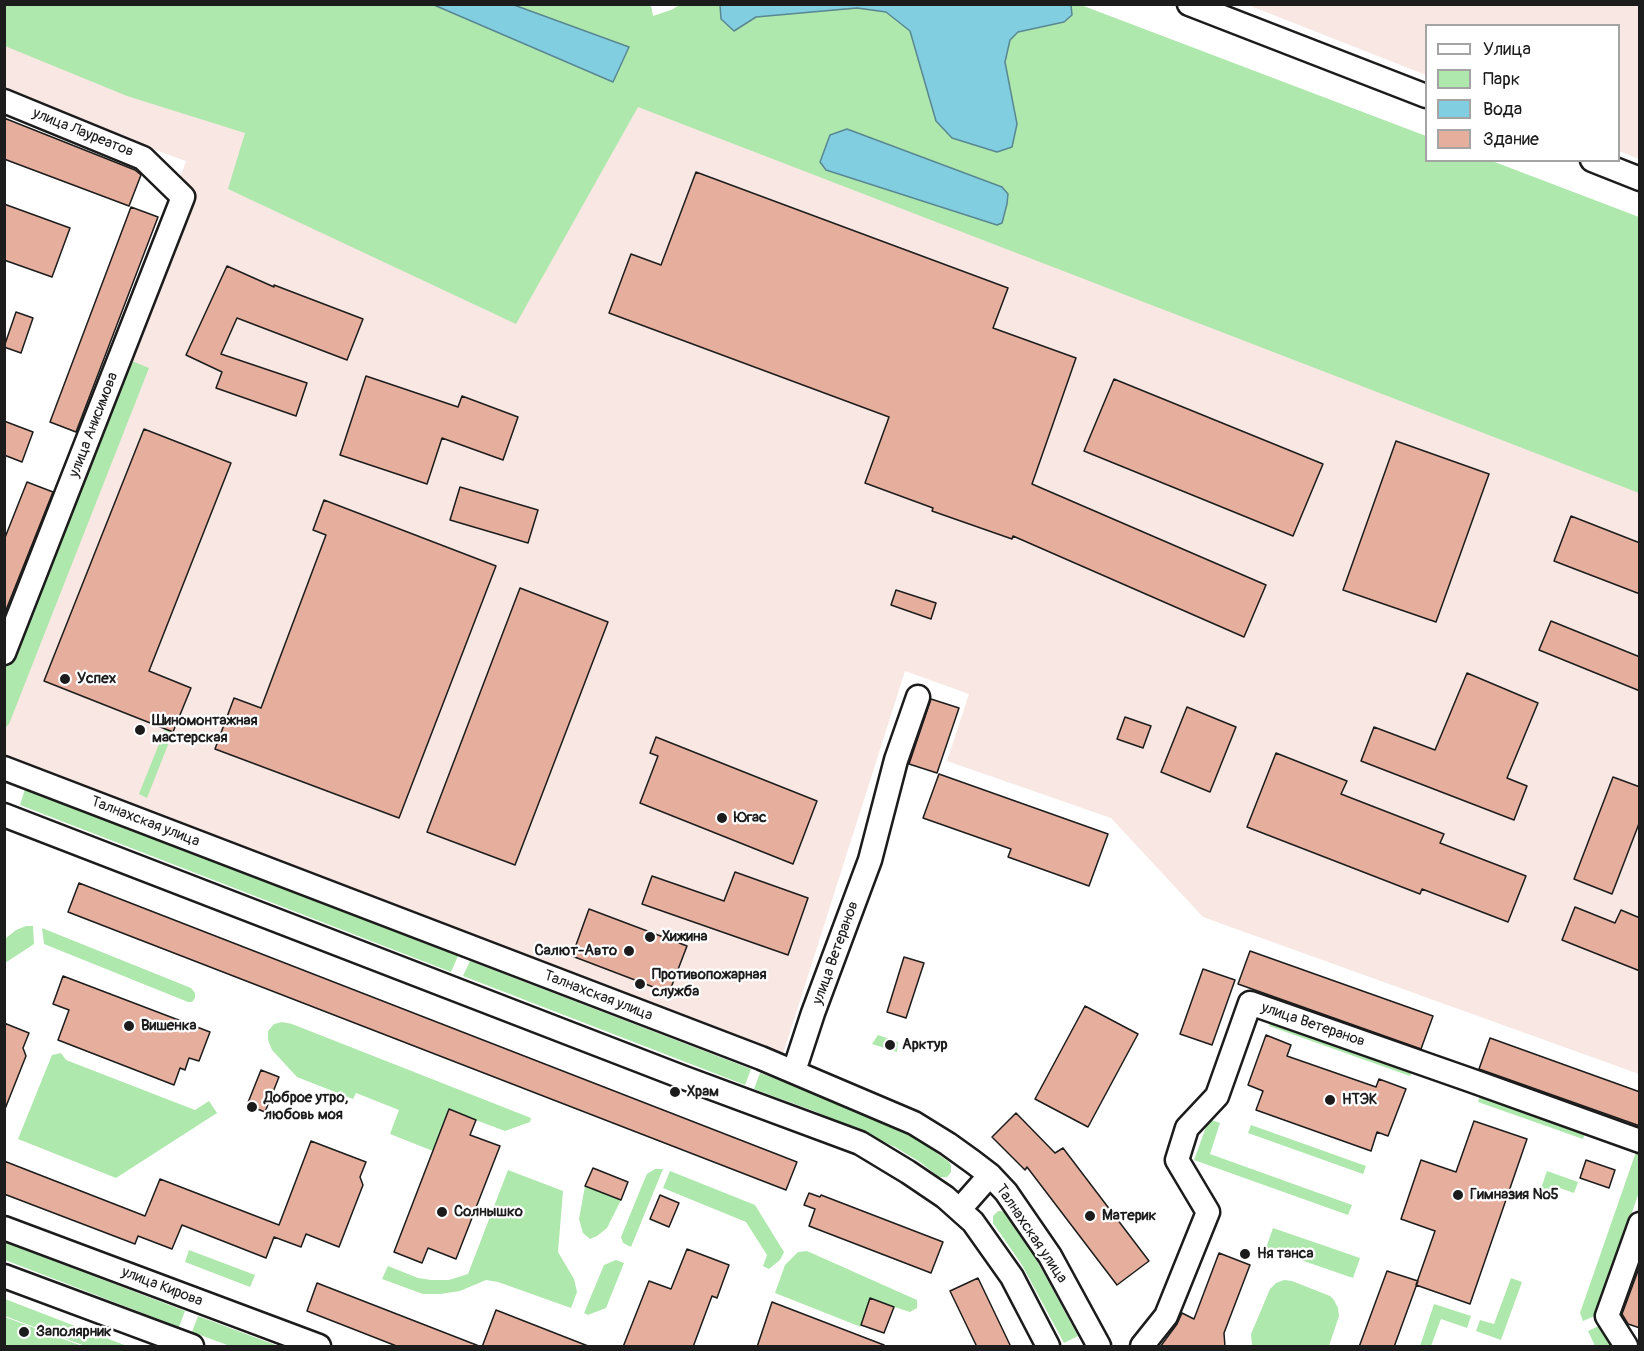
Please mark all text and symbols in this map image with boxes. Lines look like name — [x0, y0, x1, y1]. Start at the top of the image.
legend — [1425, 24, 1620, 162]
text: Улица — [1483, 38, 1531, 61]
text: Парк — [1483, 68, 1520, 91]
text: Вода — [1483, 98, 1522, 121]
street label: улица Лауреатов — [30, 105, 136, 161]
text: Здание — [1483, 128, 1539, 151]
street label: улица Анисимова — [66, 370, 122, 480]
place label: Успех — [77, 670, 116, 688]
marker: Успех — [58, 672, 72, 686]
place label: Шиномонтажная мастерская — [152, 712, 258, 747]
marker: Шиномонтажная мастерская — [133, 723, 147, 737]
street label: Талнахская улица — [88, 793, 202, 851]
place label: Югас — [734, 809, 767, 827]
marker: Югас — [715, 811, 729, 825]
street label: улица Ветеранов — [809, 899, 863, 1007]
place label: Хижина — [662, 928, 707, 946]
marker: Хижина — [643, 930, 657, 944]
place label: Салют-Авто — [535, 942, 617, 960]
marker: Салют-Авто — [622, 944, 636, 958]
place label: Противопожарная служба — [652, 966, 767, 1001]
street label: Талнахская улица — [541, 967, 655, 1025]
marker: Противопожарная служба — [633, 977, 647, 991]
street label: улица Ветеранов — [1259, 999, 1367, 1051]
place label: Вишенка — [141, 1017, 196, 1035]
marker: Вишенка — [122, 1019, 136, 1033]
place label: Арктур — [902, 1036, 948, 1054]
marker: Арктур — [883, 1038, 897, 1052]
place label: Храм — [687, 1083, 719, 1101]
marker: Храм — [668, 1085, 682, 1099]
place label: Доброе утро, любовь моя — [264, 1089, 348, 1124]
place label: НТЭК — [1342, 1091, 1377, 1109]
marker: НТЭК — [1323, 1093, 1337, 1107]
marker: Доброе утро, любовь моя — [245, 1100, 259, 1114]
street label: Талнахская улица — [991, 1181, 1071, 1287]
place label: Гимназия №5 — [1470, 1186, 1559, 1204]
marker: Гимназия №5 — [1451, 1188, 1465, 1202]
place label: Солнышко — [454, 1203, 523, 1221]
marker: Солнышко — [435, 1205, 449, 1219]
place label: Материк — [1102, 1207, 1156, 1225]
marker: Материк — [1083, 1209, 1097, 1223]
place label: Ня танса — [1257, 1245, 1313, 1263]
marker: Ня танса — [1238, 1247, 1252, 1261]
street label: улица Кирова — [119, 1263, 205, 1311]
place label: Заполярник — [36, 1323, 112, 1341]
marker: Заполярник — [17, 1325, 31, 1339]

